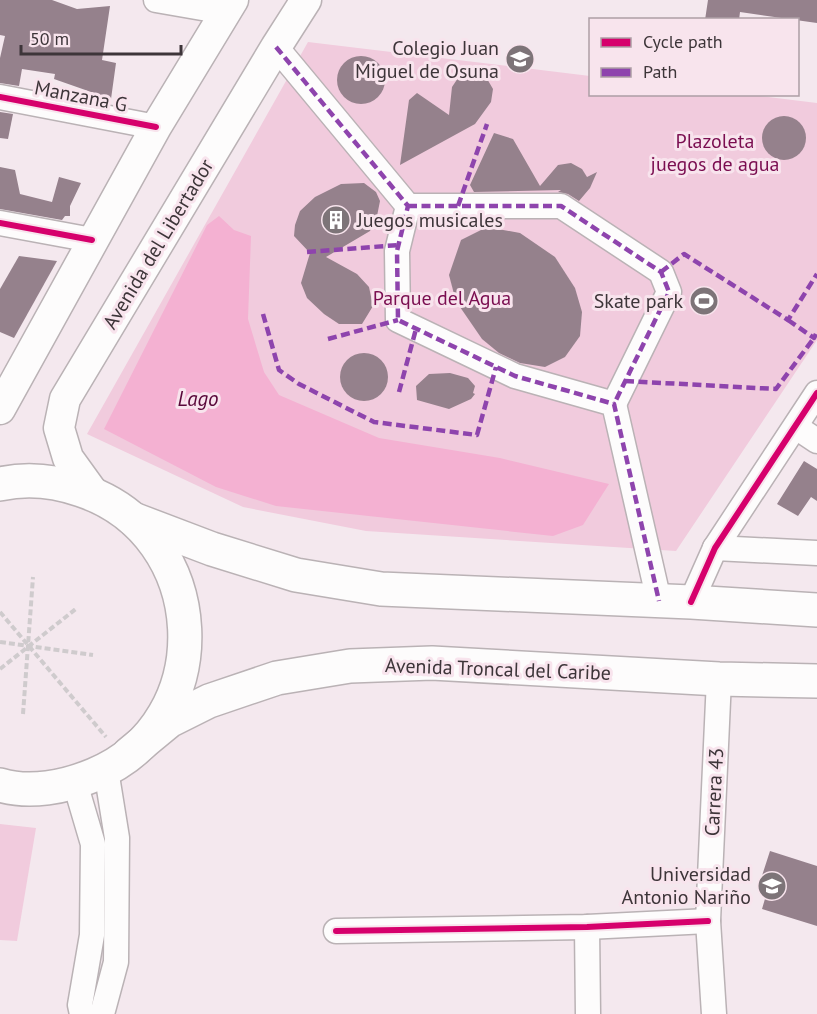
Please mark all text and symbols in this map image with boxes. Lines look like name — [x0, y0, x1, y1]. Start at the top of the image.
scale bar — [21, 18, 182, 56]
legend — [589, 18, 799, 96]
text: 50 m — [30, 27, 69, 50]
text: Cycle path — [643, 30, 723, 53]
place label: Colegio Juan Miguel de Osuna — [355, 35, 499, 84]
school or university icon: Colegio Juan Miguel de Osuna — [504, 43, 536, 75]
text: Path — [643, 60, 677, 83]
street label: Manzana G — [32, 74, 130, 118]
park label: Plazoleta juegos de agua — [651, 128, 779, 177]
street label: Avenida del Libertador — [97, 154, 219, 334]
building icon: Juegos musicales — [320, 204, 352, 236]
place label: Juegos musicales — [356, 207, 503, 233]
park label: Parque del Agua — [373, 285, 511, 311]
sports icon: Skate park — [688, 285, 720, 317]
place label: Skate park — [594, 288, 683, 314]
water label: Lago — [178, 385, 218, 412]
street label: Avenida Troncal del Caribe — [385, 652, 611, 686]
street label: Carrera 43 — [699, 747, 729, 837]
place label: Universidad Antonio Nariño — [622, 861, 751, 910]
school or university icon: Universidad Antonio Nariño — [756, 870, 788, 902]

